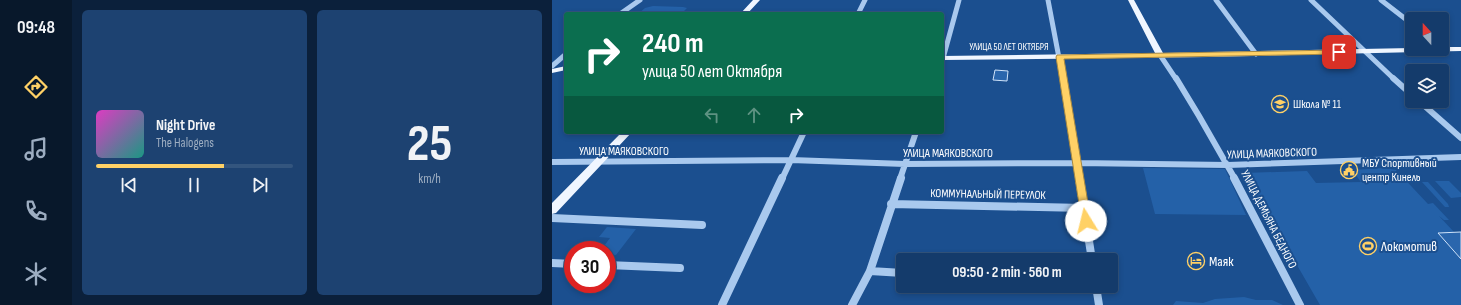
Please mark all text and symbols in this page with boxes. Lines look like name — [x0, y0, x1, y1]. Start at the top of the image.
north arrow — [1405, 12, 1449, 56]
map controls — [1405, 12, 1449, 108]
text: 09:48 — [17, 17, 55, 38]
text: 240 m — [642, 27, 703, 60]
icon: right — [576, 28, 628, 80]
pin — [1322, 35, 1356, 69]
street label: УЛИЦА 50 ЛЕТ ОКТЯБРЯ — [969, 41, 1049, 53]
icon: arrive — [1328, 41, 1350, 63]
text: улица 50 лет Октября — [642, 61, 782, 82]
button: layers — [1405, 64, 1449, 108]
icon: directions — [22, 73, 50, 101]
school or university icon: Школа № 11 — [1270, 94, 1290, 114]
place label: Школа № 11 — [1293, 97, 1342, 112]
icon: left — [701, 104, 723, 126]
icon: ahead — [743, 104, 765, 126]
icon: right — [785, 104, 807, 126]
text: 25 — [407, 113, 452, 176]
text: Night Drive — [156, 116, 215, 135]
icon: music — [22, 135, 50, 163]
text: The Halogens — [156, 135, 214, 151]
street label: УЛИЦА МАЯКОВСКОГО — [579, 144, 669, 159]
street label: УЛИЦА МАЯКОВСКОГО — [1227, 144, 1317, 163]
street label: УЛИЦА МАЯКОВСКОГО — [903, 146, 993, 161]
place label: МБУ Спортивный центр Кинель — [1362, 156, 1437, 185]
public building icon: МБУ Спортивный центр Кинель — [1339, 160, 1359, 180]
street label: УЛИЦА ДЕМЬЯНА БЕДНОГО — [1237, 167, 1300, 271]
text: km/h — [418, 171, 441, 187]
icon: previous — [118, 174, 140, 196]
icon: pause — [183, 174, 205, 196]
icon: next — [249, 174, 271, 196]
street label: КОММУНАЛЬНЫЙ ПЕРЕУЛОК — [930, 186, 1047, 203]
icon: phone — [22, 197, 50, 225]
position arrow — [1065, 200, 1107, 242]
sports icon: Локомотив — [1358, 236, 1378, 256]
place label: Локомотив — [1380, 238, 1437, 255]
speed limit sign: 30 — [564, 241, 616, 293]
hotel icon: Маяк — [1186, 251, 1206, 271]
place label: Маяк — [1209, 253, 1234, 270]
icon: climate — [22, 260, 50, 288]
text: 09:50 · 2 min · 560 m — [952, 263, 1062, 282]

